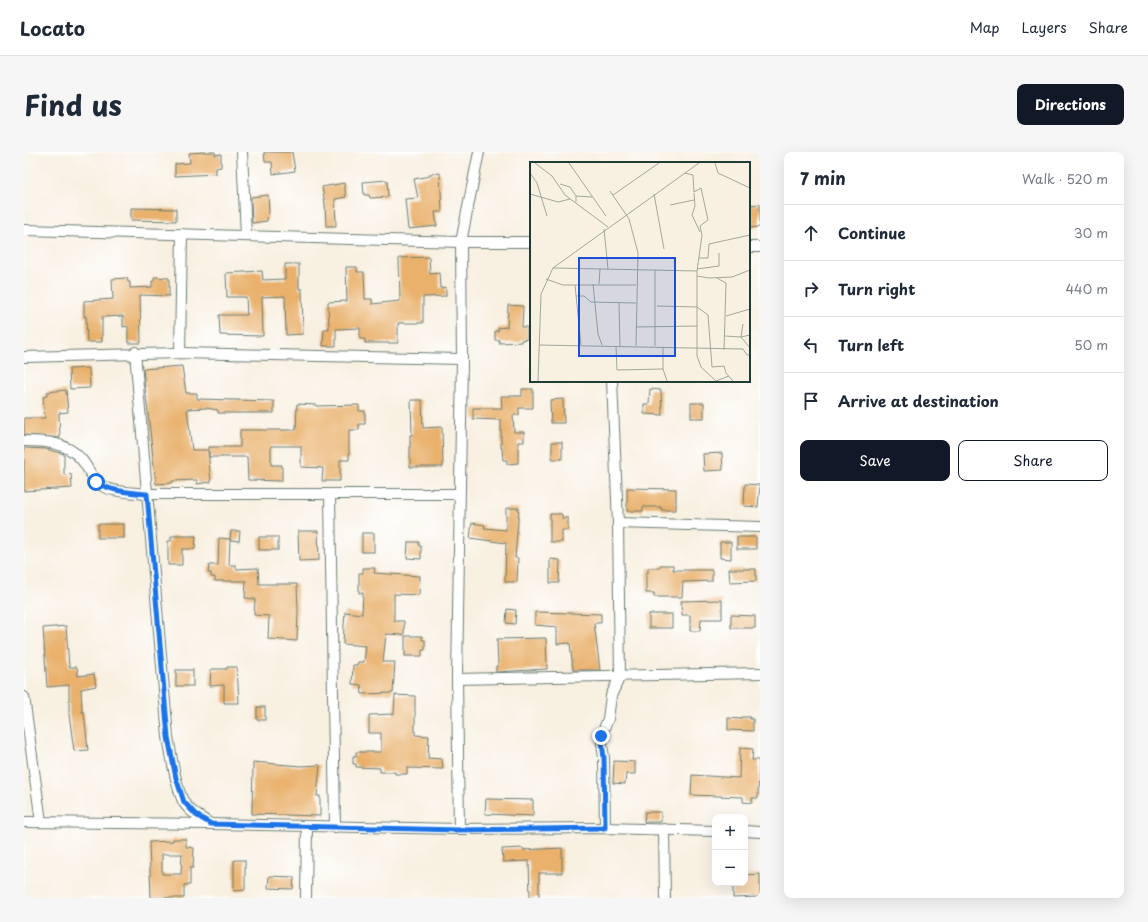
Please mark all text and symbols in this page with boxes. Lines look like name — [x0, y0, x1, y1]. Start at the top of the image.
text: Locato — [20, 14, 85, 42]
text: Map — [970, 17, 1000, 38]
text: Layers — [1022, 17, 1067, 38]
text: Share — [1089, 17, 1128, 38]
text: Find us — [24, 83, 122, 126]
button: Directions — [1017, 84, 1124, 125]
inset map — [530, 162, 750, 382]
text: 7 min — [800, 165, 846, 191]
text: Walk · 520 m — [1022, 169, 1108, 188]
text: Continue — [838, 221, 906, 244]
icon: ahead — [800, 222, 822, 244]
text: 30 m — [1074, 223, 1108, 242]
text: Turn right — [838, 277, 915, 300]
icon: right — [800, 278, 822, 300]
text: 440 m — [1065, 279, 1108, 298]
text: Turn left — [838, 333, 904, 356]
icon: left — [800, 334, 822, 356]
text: 50 m — [1074, 335, 1108, 354]
text: Arrive at destination — [838, 389, 999, 412]
icon: arrive — [800, 390, 822, 412]
button: Save — [800, 440, 950, 481]
button: Share — [958, 440, 1108, 481]
route start — [87, 473, 105, 491]
route end — [592, 727, 610, 745]
map controls — [712, 814, 748, 886]
button: + — [712, 814, 748, 850]
button: − — [712, 850, 748, 886]

